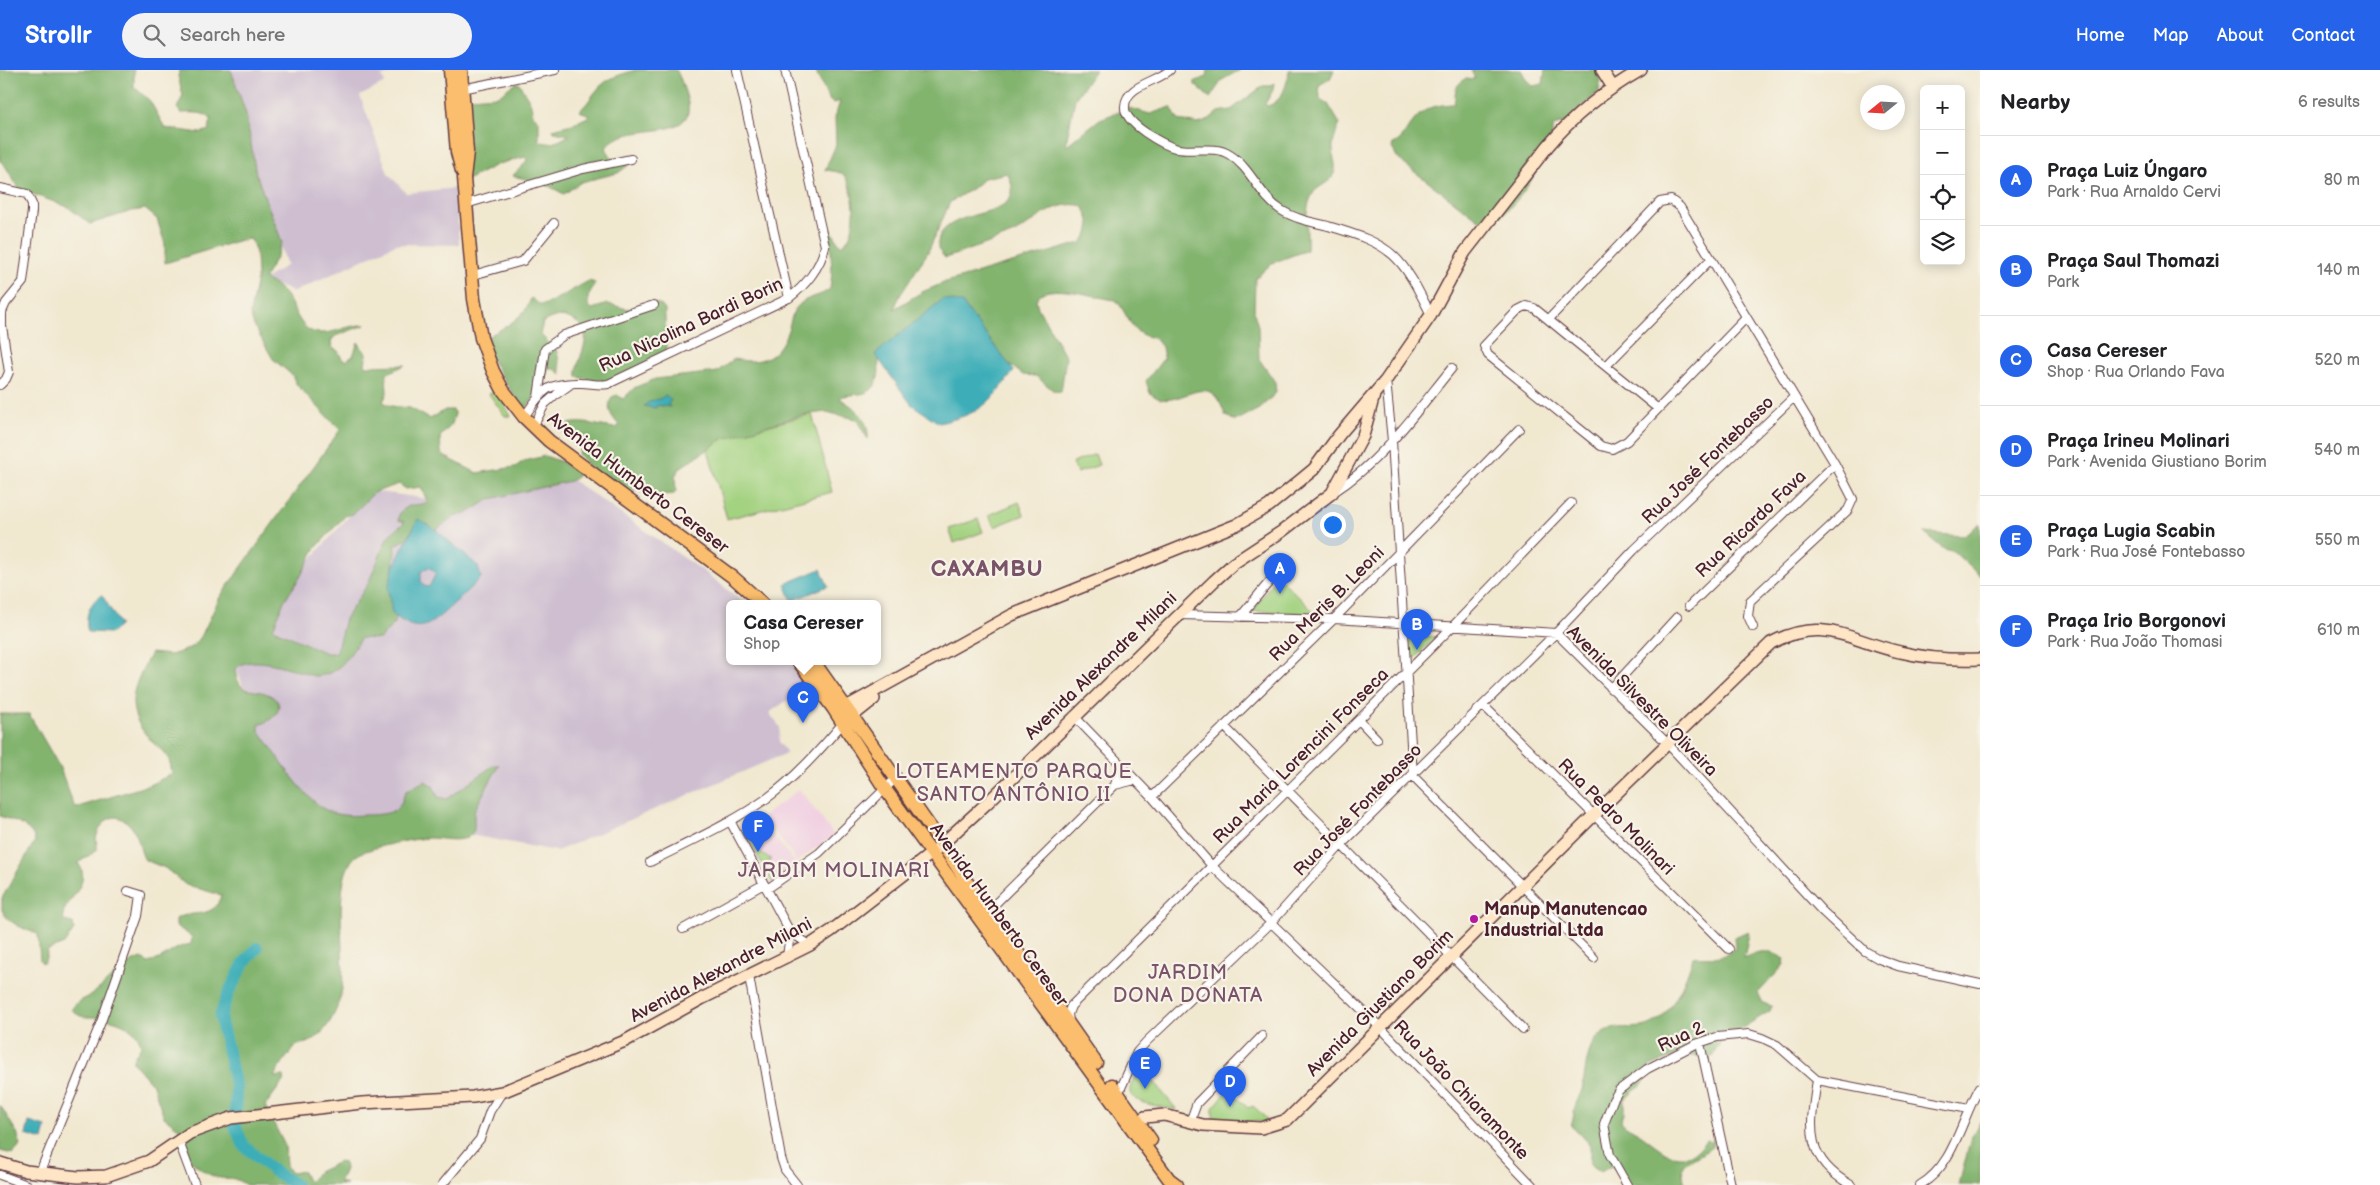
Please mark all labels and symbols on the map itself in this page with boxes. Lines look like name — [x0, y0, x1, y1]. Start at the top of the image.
north arrow — [1860, 85, 1905, 130]
street label: Rua Nicolina Bardi Borin — [596, 273, 786, 377]
street label: Rua José Fontebasso — [1638, 392, 1778, 528]
street label: Avenida Humberto Cereser — [543, 408, 733, 558]
street label: Rua Ricardo Fava — [1691, 466, 1811, 582]
your location — [1320, 512, 1346, 538]
street label: Rua Meris B. Leoni — [1265, 542, 1389, 666]
pin: A — [1264, 553, 1296, 594]
district label: CAXAMBU — [931, 556, 1043, 583]
street label: Avenida Alexandre Milani — [1021, 588, 1181, 744]
pin: B — [1401, 609, 1433, 650]
street label: Avenida Silvestre Oliveira — [1562, 621, 1722, 781]
street label: Rua Maria Lorencini Fonseca — [1209, 664, 1393, 848]
pin: C — [787, 682, 819, 723]
street label: Rua José Fontebasso — [1290, 740, 1426, 880]
street label: Rua Pedro Molinari — [1554, 755, 1678, 879]
district label: LOTEAMENTO PARQUE SANTO ANTÔNIO II — [895, 760, 1133, 807]
pin: F — [742, 811, 774, 852]
street label: Avenida Humberto Cereser — [925, 819, 1073, 1011]
district label: JARDIM MOLINARI — [738, 859, 930, 883]
place label: Manup Manutencao Industrial Ltda — [1484, 899, 1648, 941]
street label: Avenida Alexandre Milani — [626, 913, 816, 1027]
marker: Manup Manutencao Industrial Ltda — [1468, 913, 1480, 925]
street label: Avenida Giustiano Borim — [1302, 925, 1458, 1081]
district label: JARDIM DONA DONATA — [1113, 961, 1263, 1008]
street label: Rua João Chiaramonte — [1389, 1016, 1533, 1164]
street label: Rua 2 — [1655, 1017, 1708, 1057]
pin: E — [1129, 1048, 1161, 1089]
pin: D — [1214, 1066, 1246, 1107]

